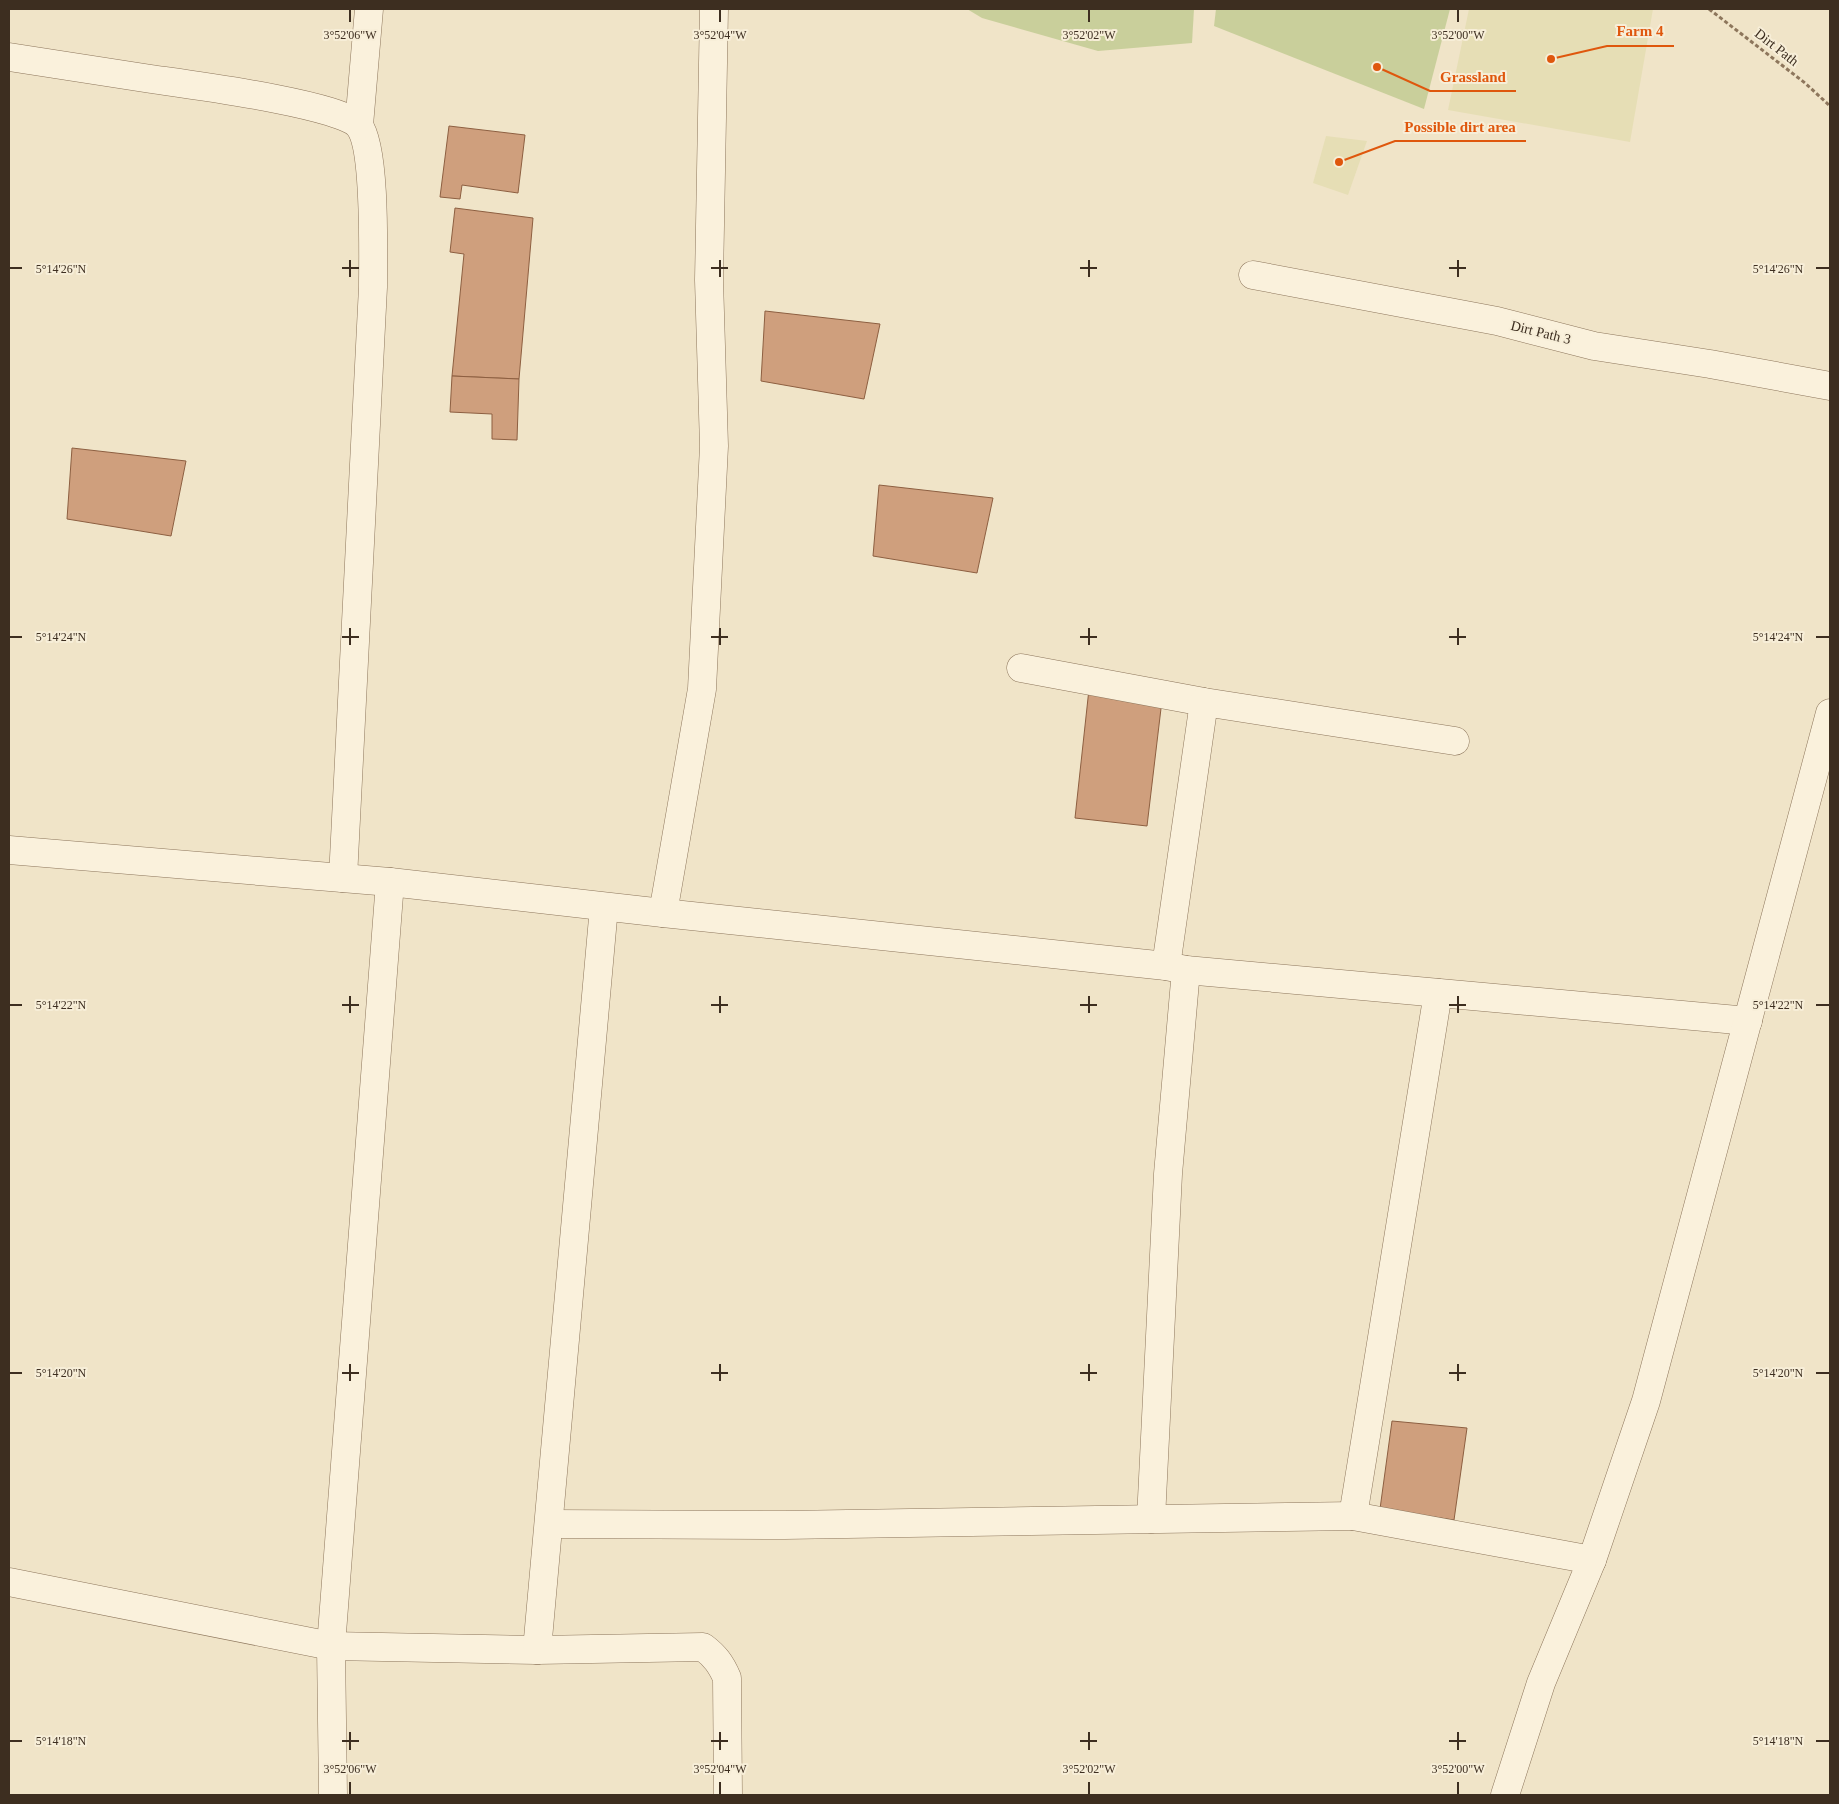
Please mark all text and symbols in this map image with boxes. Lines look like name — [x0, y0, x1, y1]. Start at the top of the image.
callout: Farm 4 — [1607, 16, 1674, 46]
text: Farm 4 — [1616, 23, 1664, 39]
street label: Dirt Path — [1752, 26, 1801, 69]
text: 3°52'06"W — [323, 28, 377, 42]
text: 3°52'04"W — [693, 28, 747, 42]
text: 3°52'02"W — [1062, 28, 1116, 42]
text: 3°52'00"W — [1431, 28, 1485, 42]
callout: Grassland — [1430, 61, 1516, 91]
text: Grassland — [1440, 69, 1507, 85]
callout: Possible dirt area — [1395, 111, 1526, 141]
text: Possible dirt area — [1404, 119, 1516, 135]
text: 5°14'26"N — [36, 262, 87, 276]
text: 5°14'26"N — [1753, 262, 1804, 276]
street label: Dirt Path 3 — [1509, 318, 1573, 347]
text: 5°14'24"N — [36, 630, 87, 644]
text: 5°14'24"N — [1753, 630, 1804, 644]
text: 5°14'22"N — [36, 998, 87, 1012]
text: 5°14'22"N — [1753, 998, 1804, 1012]
text: 5°14'20"N — [36, 1366, 87, 1380]
text: 5°14'20"N — [1753, 1366, 1804, 1380]
text: 5°14'18"N — [36, 1734, 87, 1748]
text: 5°14'18"N — [1753, 1734, 1804, 1748]
text: 3°52'06"W — [323, 1762, 377, 1776]
text: 3°52'04"W — [693, 1762, 747, 1776]
text: 3°52'02"W — [1062, 1762, 1116, 1776]
text: 3°52'00"W — [1431, 1762, 1485, 1776]

